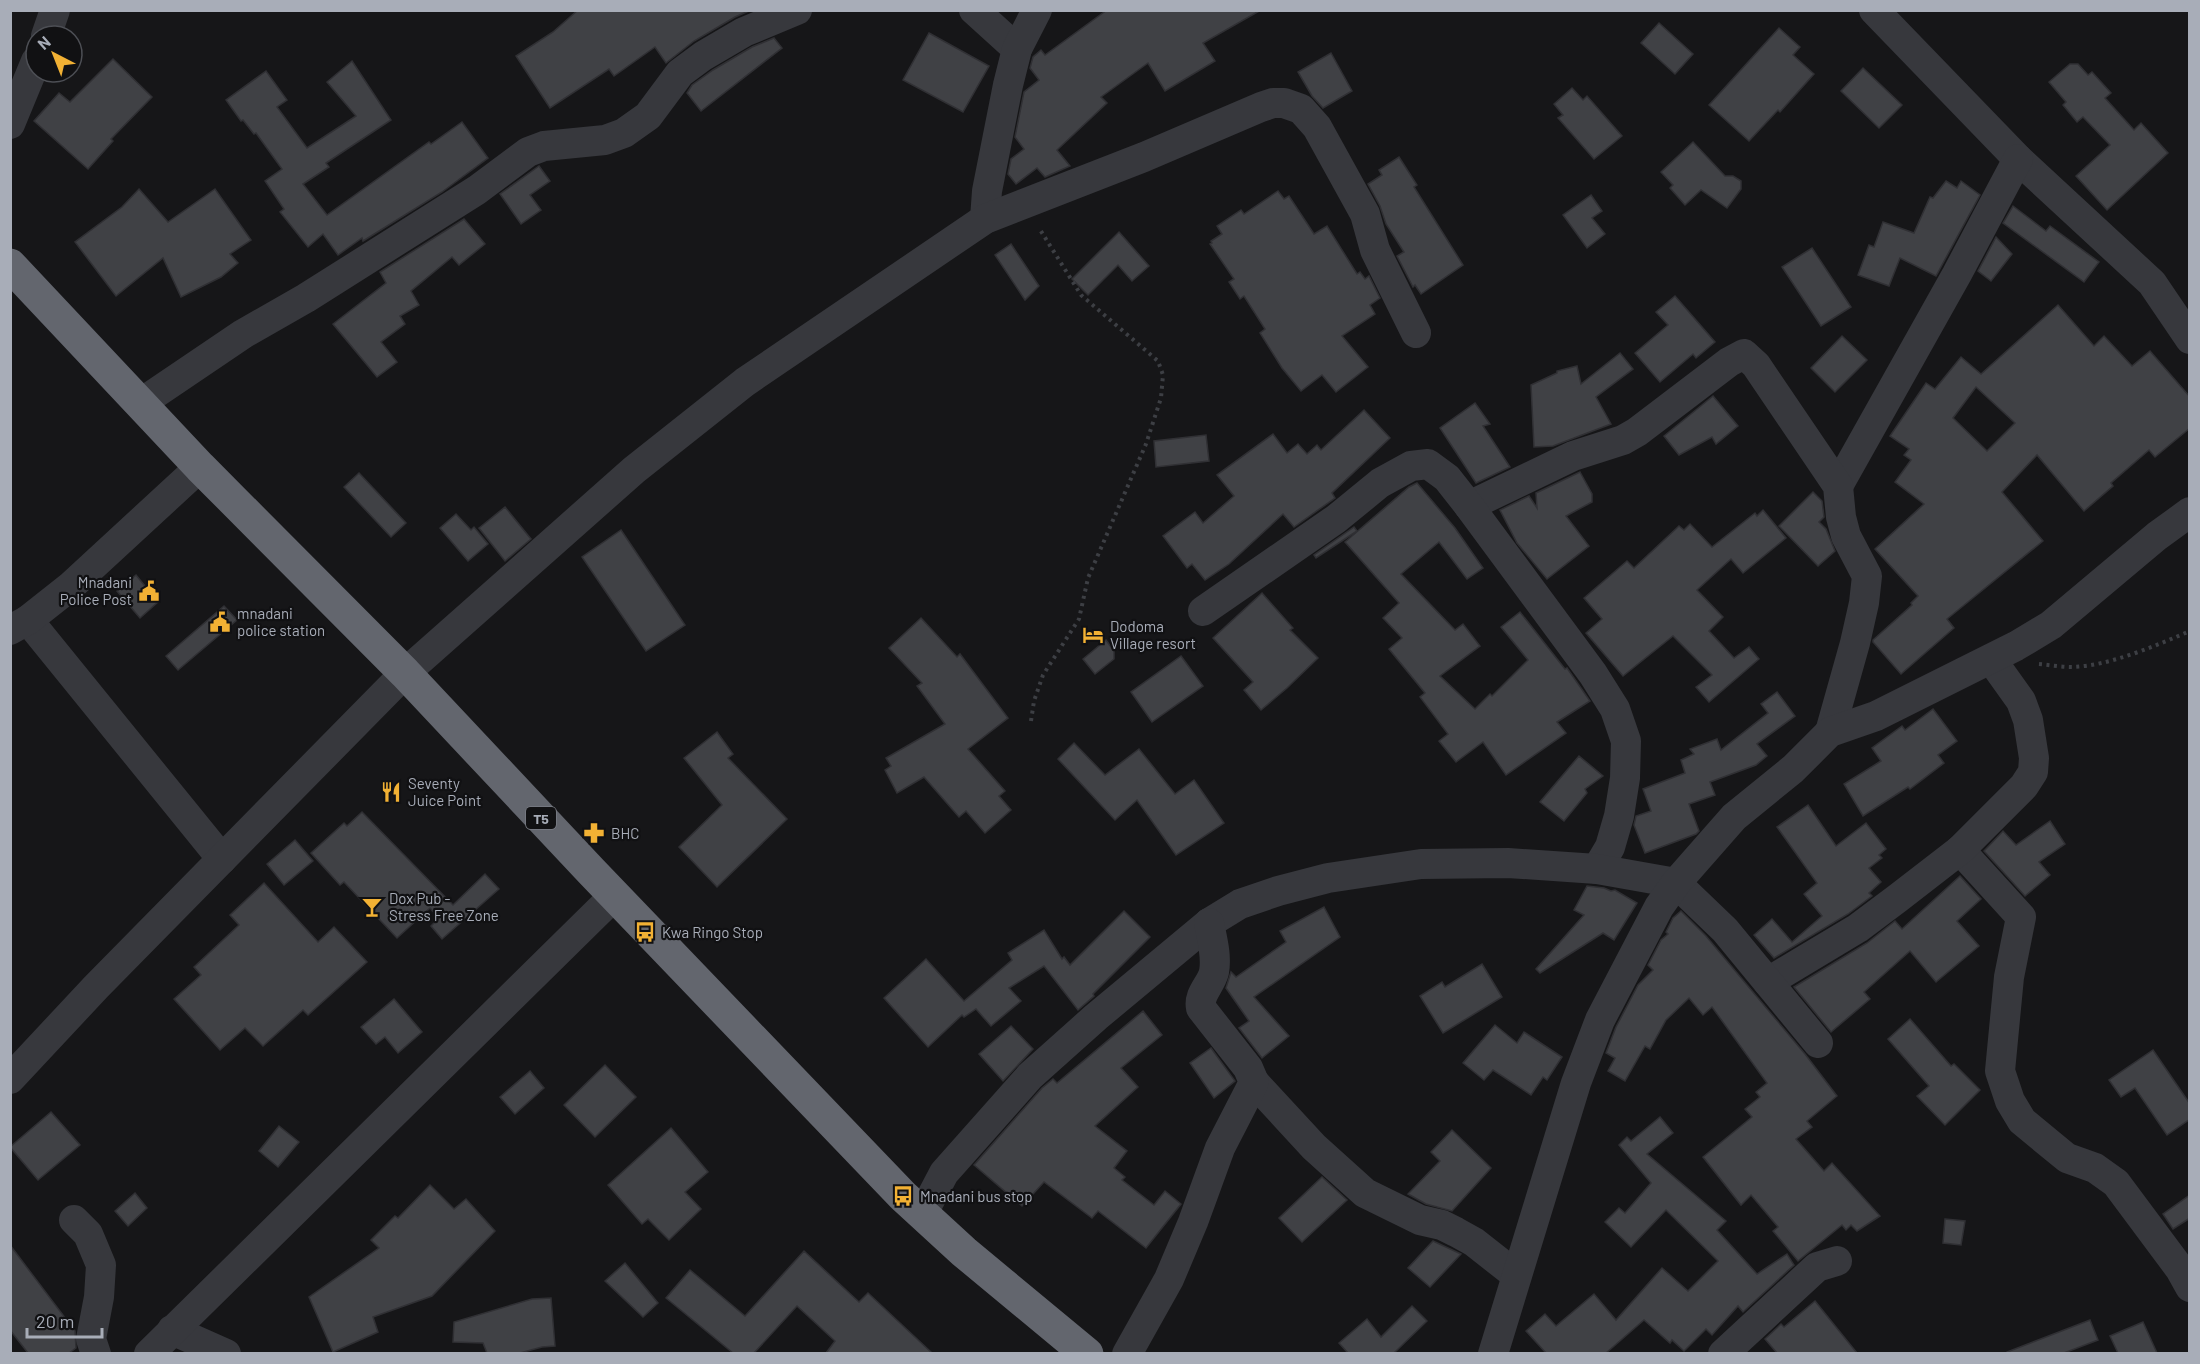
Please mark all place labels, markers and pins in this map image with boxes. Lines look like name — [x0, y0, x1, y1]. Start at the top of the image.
place label: Mnadani Police Post — [60, 573, 132, 608]
public building icon: Mnadani Police Post — [137, 579, 161, 603]
place label: mnadani police station — [237, 604, 325, 639]
public building icon: mnadani police station — [208, 610, 232, 634]
place label: Dodoma Village resort — [1110, 617, 1196, 652]
hotel icon: Dodoma Village resort — [1081, 623, 1105, 647]
place label: Seventy Juice Point — [408, 774, 481, 809]
restaurant icon: Seventy Juice Point — [379, 780, 403, 804]
pharmacy icon: BHC — [582, 821, 606, 845]
place label: BHC — [611, 824, 639, 842]
place label: Dox Pub - Stress Free Zone — [389, 889, 499, 924]
bar icon: Dox Pub - Stress Free Zone — [360, 895, 384, 919]
bus stop icon: Kwa Ringo Stop — [633, 920, 657, 944]
place label: Kwa Ringo Stop — [662, 923, 763, 941]
bus stop icon: Mnadani bus stop — [891, 1184, 915, 1208]
place label: Mnadani bus stop — [920, 1187, 1033, 1205]

